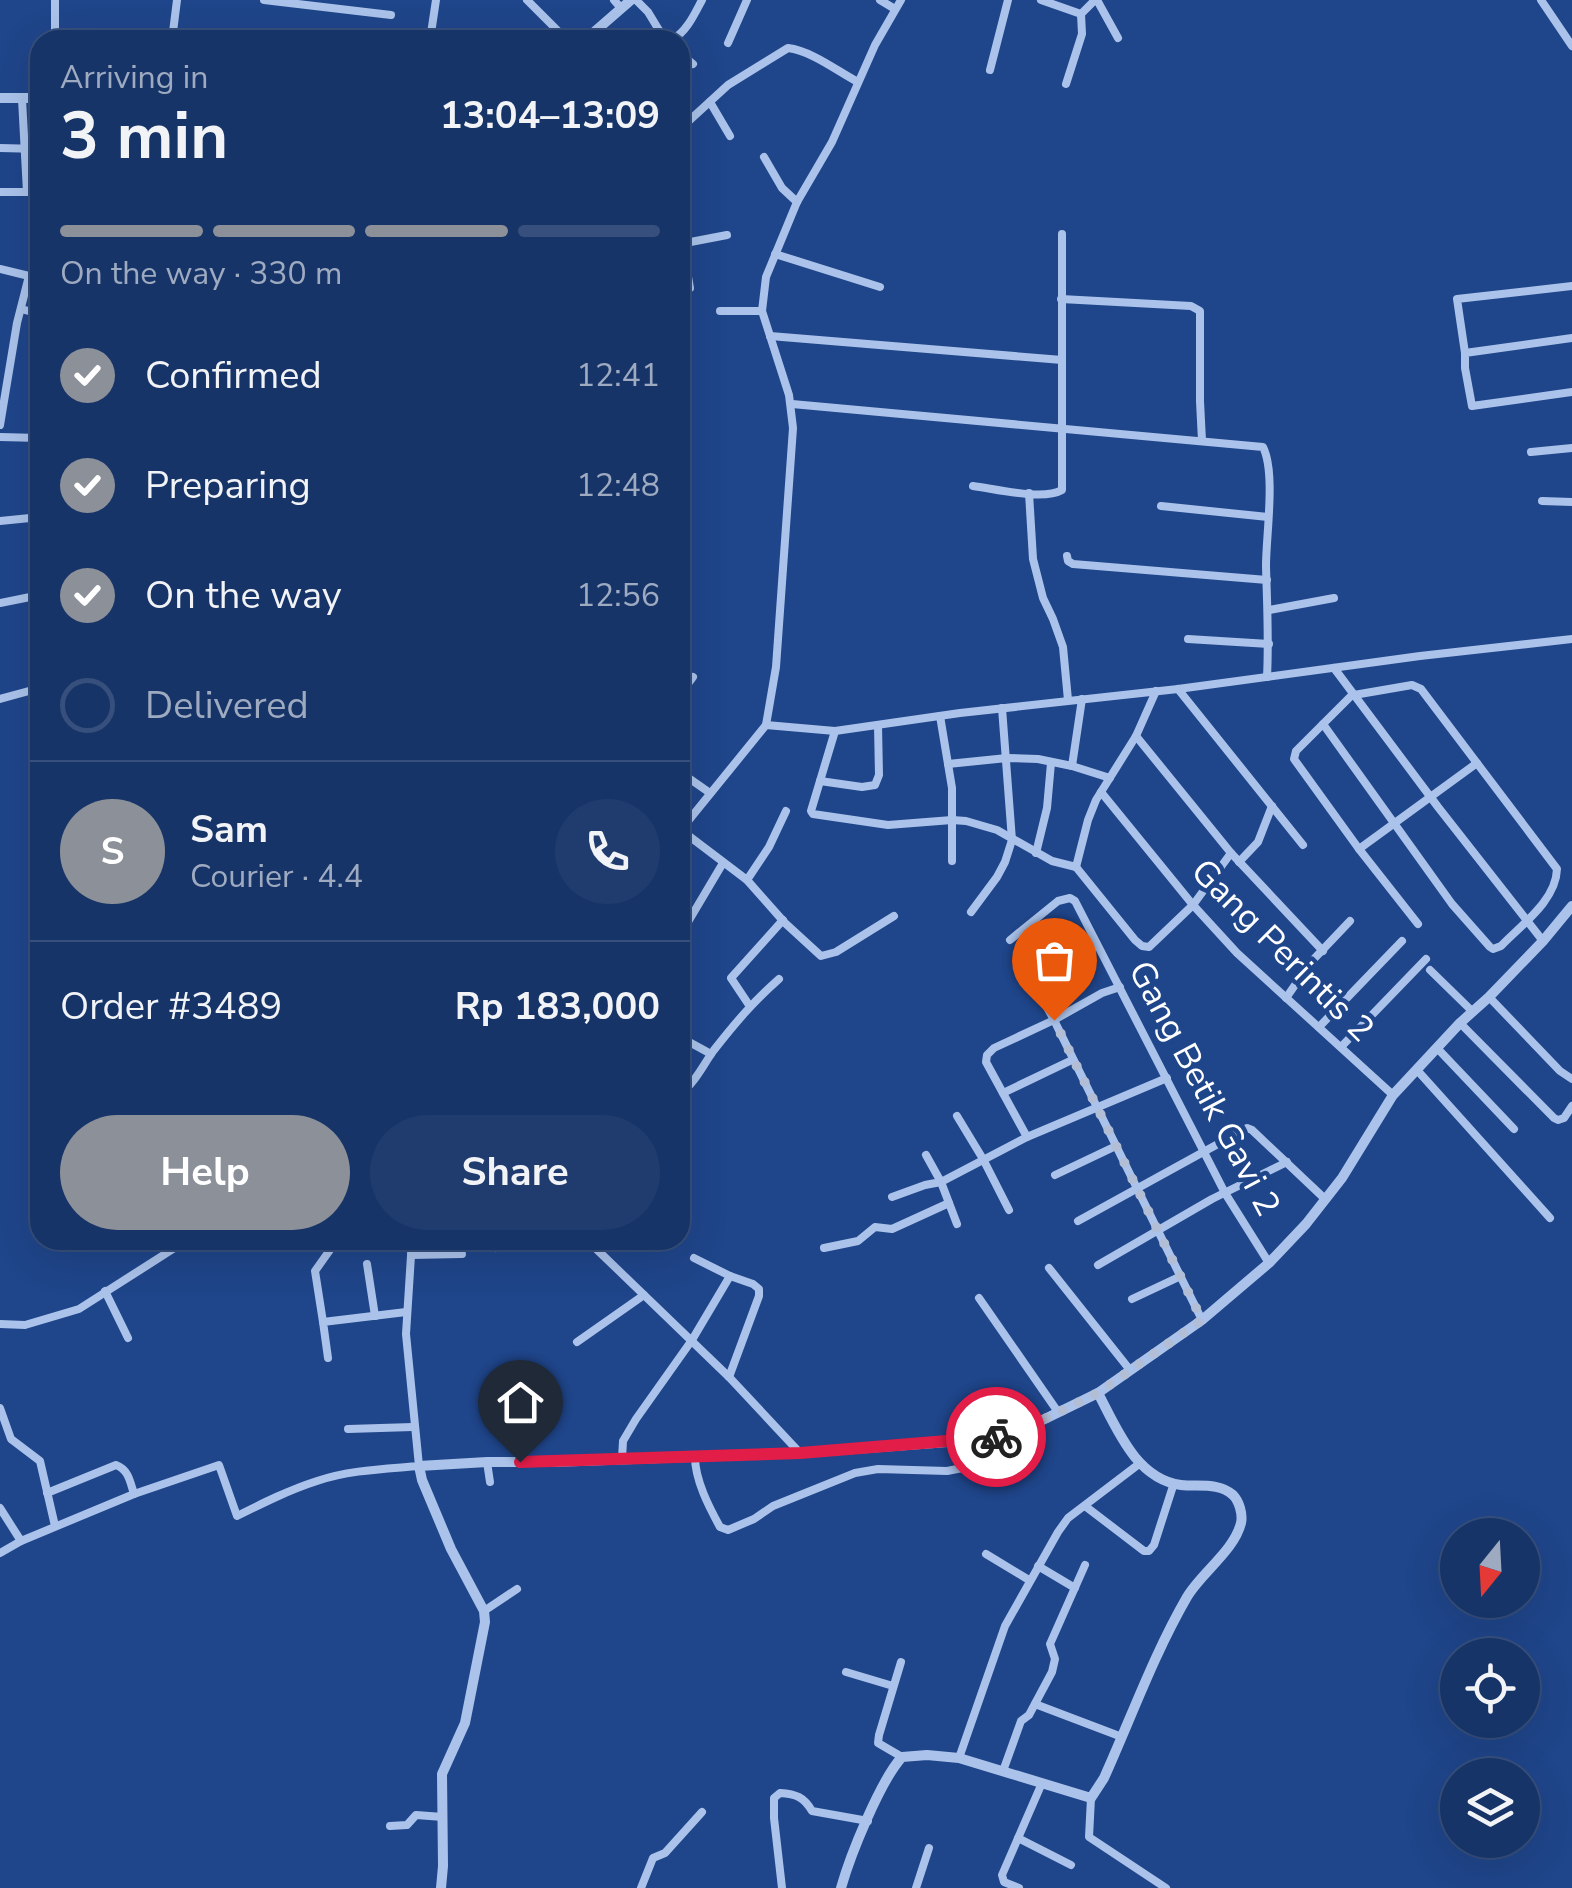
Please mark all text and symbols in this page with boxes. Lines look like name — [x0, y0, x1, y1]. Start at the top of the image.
text: Arriving in — [60, 56, 208, 99]
text: 13:04–13:09 — [440, 90, 660, 141]
text: 3 min — [60, 92, 228, 181]
text: On the way · 330 m — [60, 252, 342, 295]
icon: check — [60, 348, 115, 403]
text: Confirmed — [145, 350, 322, 401]
text: 12:41 — [576, 354, 660, 397]
icon: check — [60, 458, 115, 513]
text: Preparing — [145, 460, 311, 511]
text: 12:48 — [576, 464, 660, 507]
icon: check — [60, 568, 115, 623]
text: On the way — [145, 570, 341, 621]
text: 12:56 — [576, 574, 660, 617]
text: Delivered — [145, 680, 309, 731]
button: phone — [555, 799, 660, 904]
text: Sam — [190, 804, 268, 855]
text: S — [101, 826, 124, 877]
street label: Gang Perintis 2 — [1181, 849, 1384, 1052]
text: Courier · 4.4 — [190, 855, 363, 898]
pin — [1012, 918, 1097, 1021]
icon: bag — [1027, 933, 1082, 988]
street label: Gang Betik Gavi 2 — [1118, 953, 1292, 1224]
text: Order #3489 — [60, 981, 282, 1032]
text: Rp 183,000 — [455, 981, 660, 1032]
button: Help — [60, 1115, 350, 1230]
button: Share — [370, 1115, 660, 1230]
pin — [478, 1360, 563, 1463]
icon: home — [493, 1375, 548, 1430]
courier — [946, 1387, 1046, 1487]
icon: bike — [969, 1410, 1024, 1465]
north arrow — [1440, 1518, 1540, 1618]
map controls — [1440, 1518, 1540, 1858]
button: locate — [1440, 1638, 1540, 1738]
button: layers — [1440, 1758, 1540, 1858]

